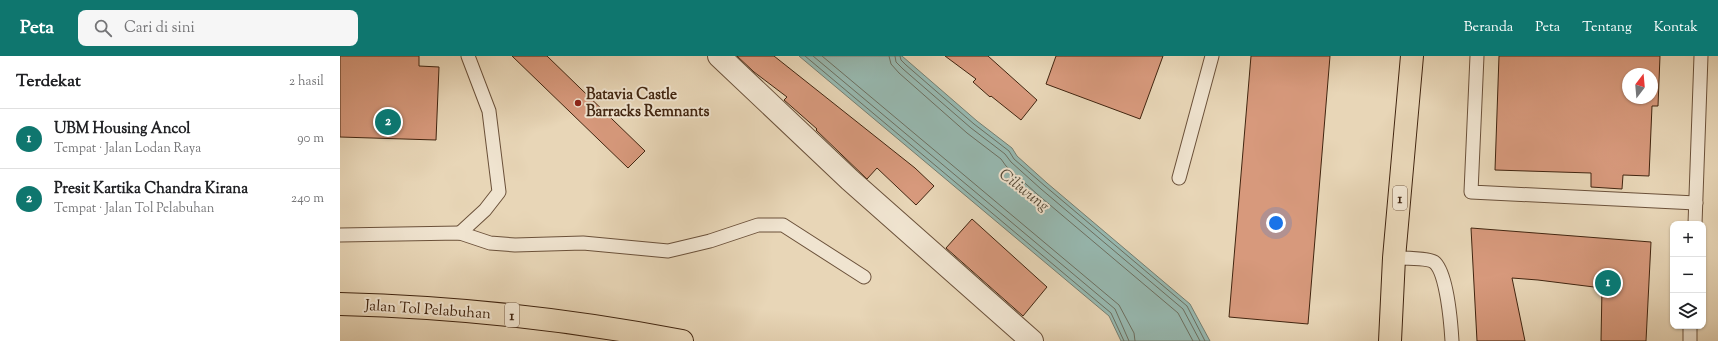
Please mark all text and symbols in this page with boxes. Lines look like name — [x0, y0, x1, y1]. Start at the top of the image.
search box — [78, 10, 358, 46]
text: Peta — [20, 15, 54, 42]
icon: search — [92, 17, 114, 39]
text: Cari di sini — [124, 18, 195, 39]
text: Beranda — [1464, 18, 1513, 38]
text: Peta — [1535, 18, 1560, 38]
text: Tentang — [1582, 18, 1632, 38]
text: Kontak — [1654, 18, 1698, 38]
north arrow — [1622, 68, 1658, 104]
text: Terdekat — [16, 70, 81, 94]
text: 2 hasil — [289, 73, 324, 91]
place label: Batavia Castle Barracks Remnants — [586, 85, 709, 123]
marker: Batavia Castle Barracks Remnants — [573, 98, 583, 108]
pin: 2 — [375, 107, 401, 137]
text: UBM Housing Ancol — [54, 119, 191, 140]
text: 1 — [27, 130, 31, 148]
text: 90 m — [297, 130, 324, 148]
text: Tempat · Jalan Lodan Raya — [54, 140, 201, 158]
water label: Ciliwung — [993, 164, 1054, 218]
text: Presit Kartika Chandra Kirana — [54, 179, 248, 200]
road number: 1 — [1393, 186, 1407, 210]
text: 2 — [26, 190, 32, 208]
text: 240 m — [291, 190, 324, 208]
text: Tempat · Jalan Tol Pelabuhan — [54, 200, 214, 218]
your location — [1266, 213, 1286, 233]
map controls — [1670, 221, 1706, 329]
button: + — [1670, 221, 1706, 257]
button: − — [1670, 257, 1706, 293]
pin: 1 — [1595, 268, 1621, 298]
button: layers — [1670, 293, 1706, 329]
street label: Jalan Tol Pelabuhan — [363, 296, 492, 325]
road number: 1 — [505, 303, 519, 327]

